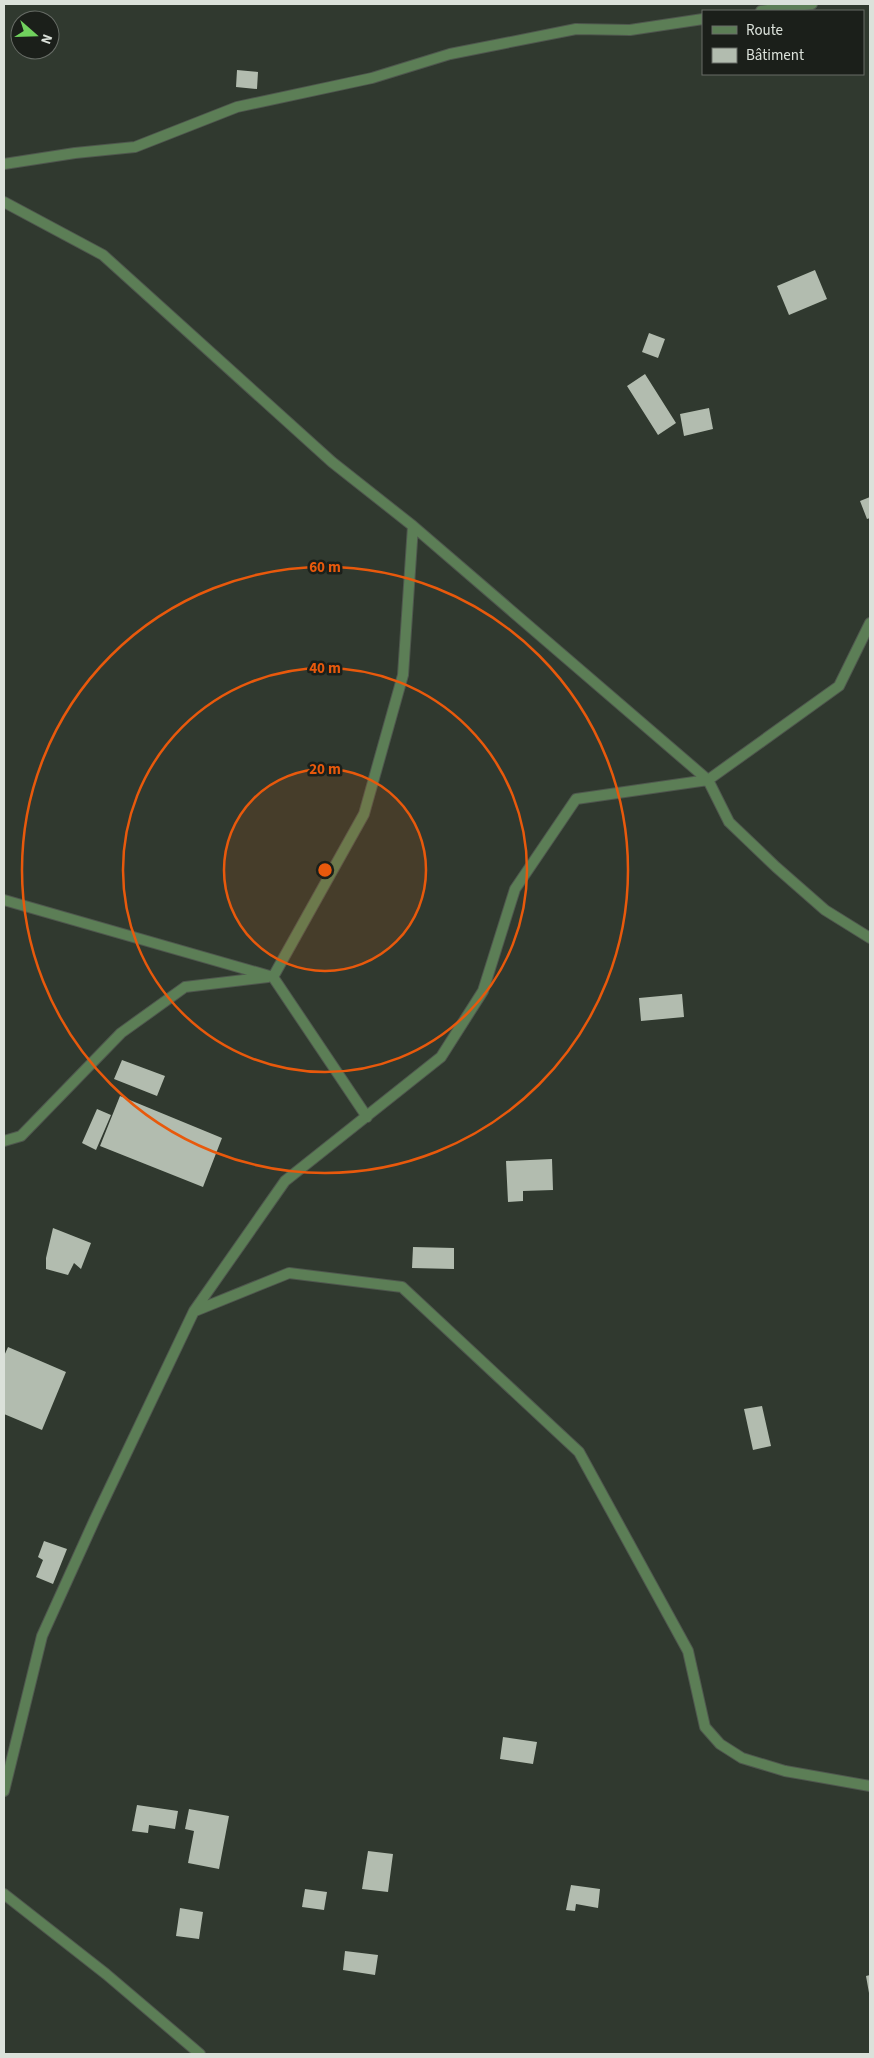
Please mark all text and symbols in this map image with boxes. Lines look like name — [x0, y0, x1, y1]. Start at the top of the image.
north arrow — [10, 10, 60, 60]
legend — [702, 10, 864, 75]
text: Route — [746, 20, 783, 41]
text: N — [35, 31, 57, 47]
text: Bâtiment — [746, 45, 804, 66]
text: 60 m — [309, 557, 341, 578]
text: 40 m — [309, 658, 341, 679]
text: 20 m — [309, 759, 341, 780]
centre of rings — [316, 861, 334, 879]

